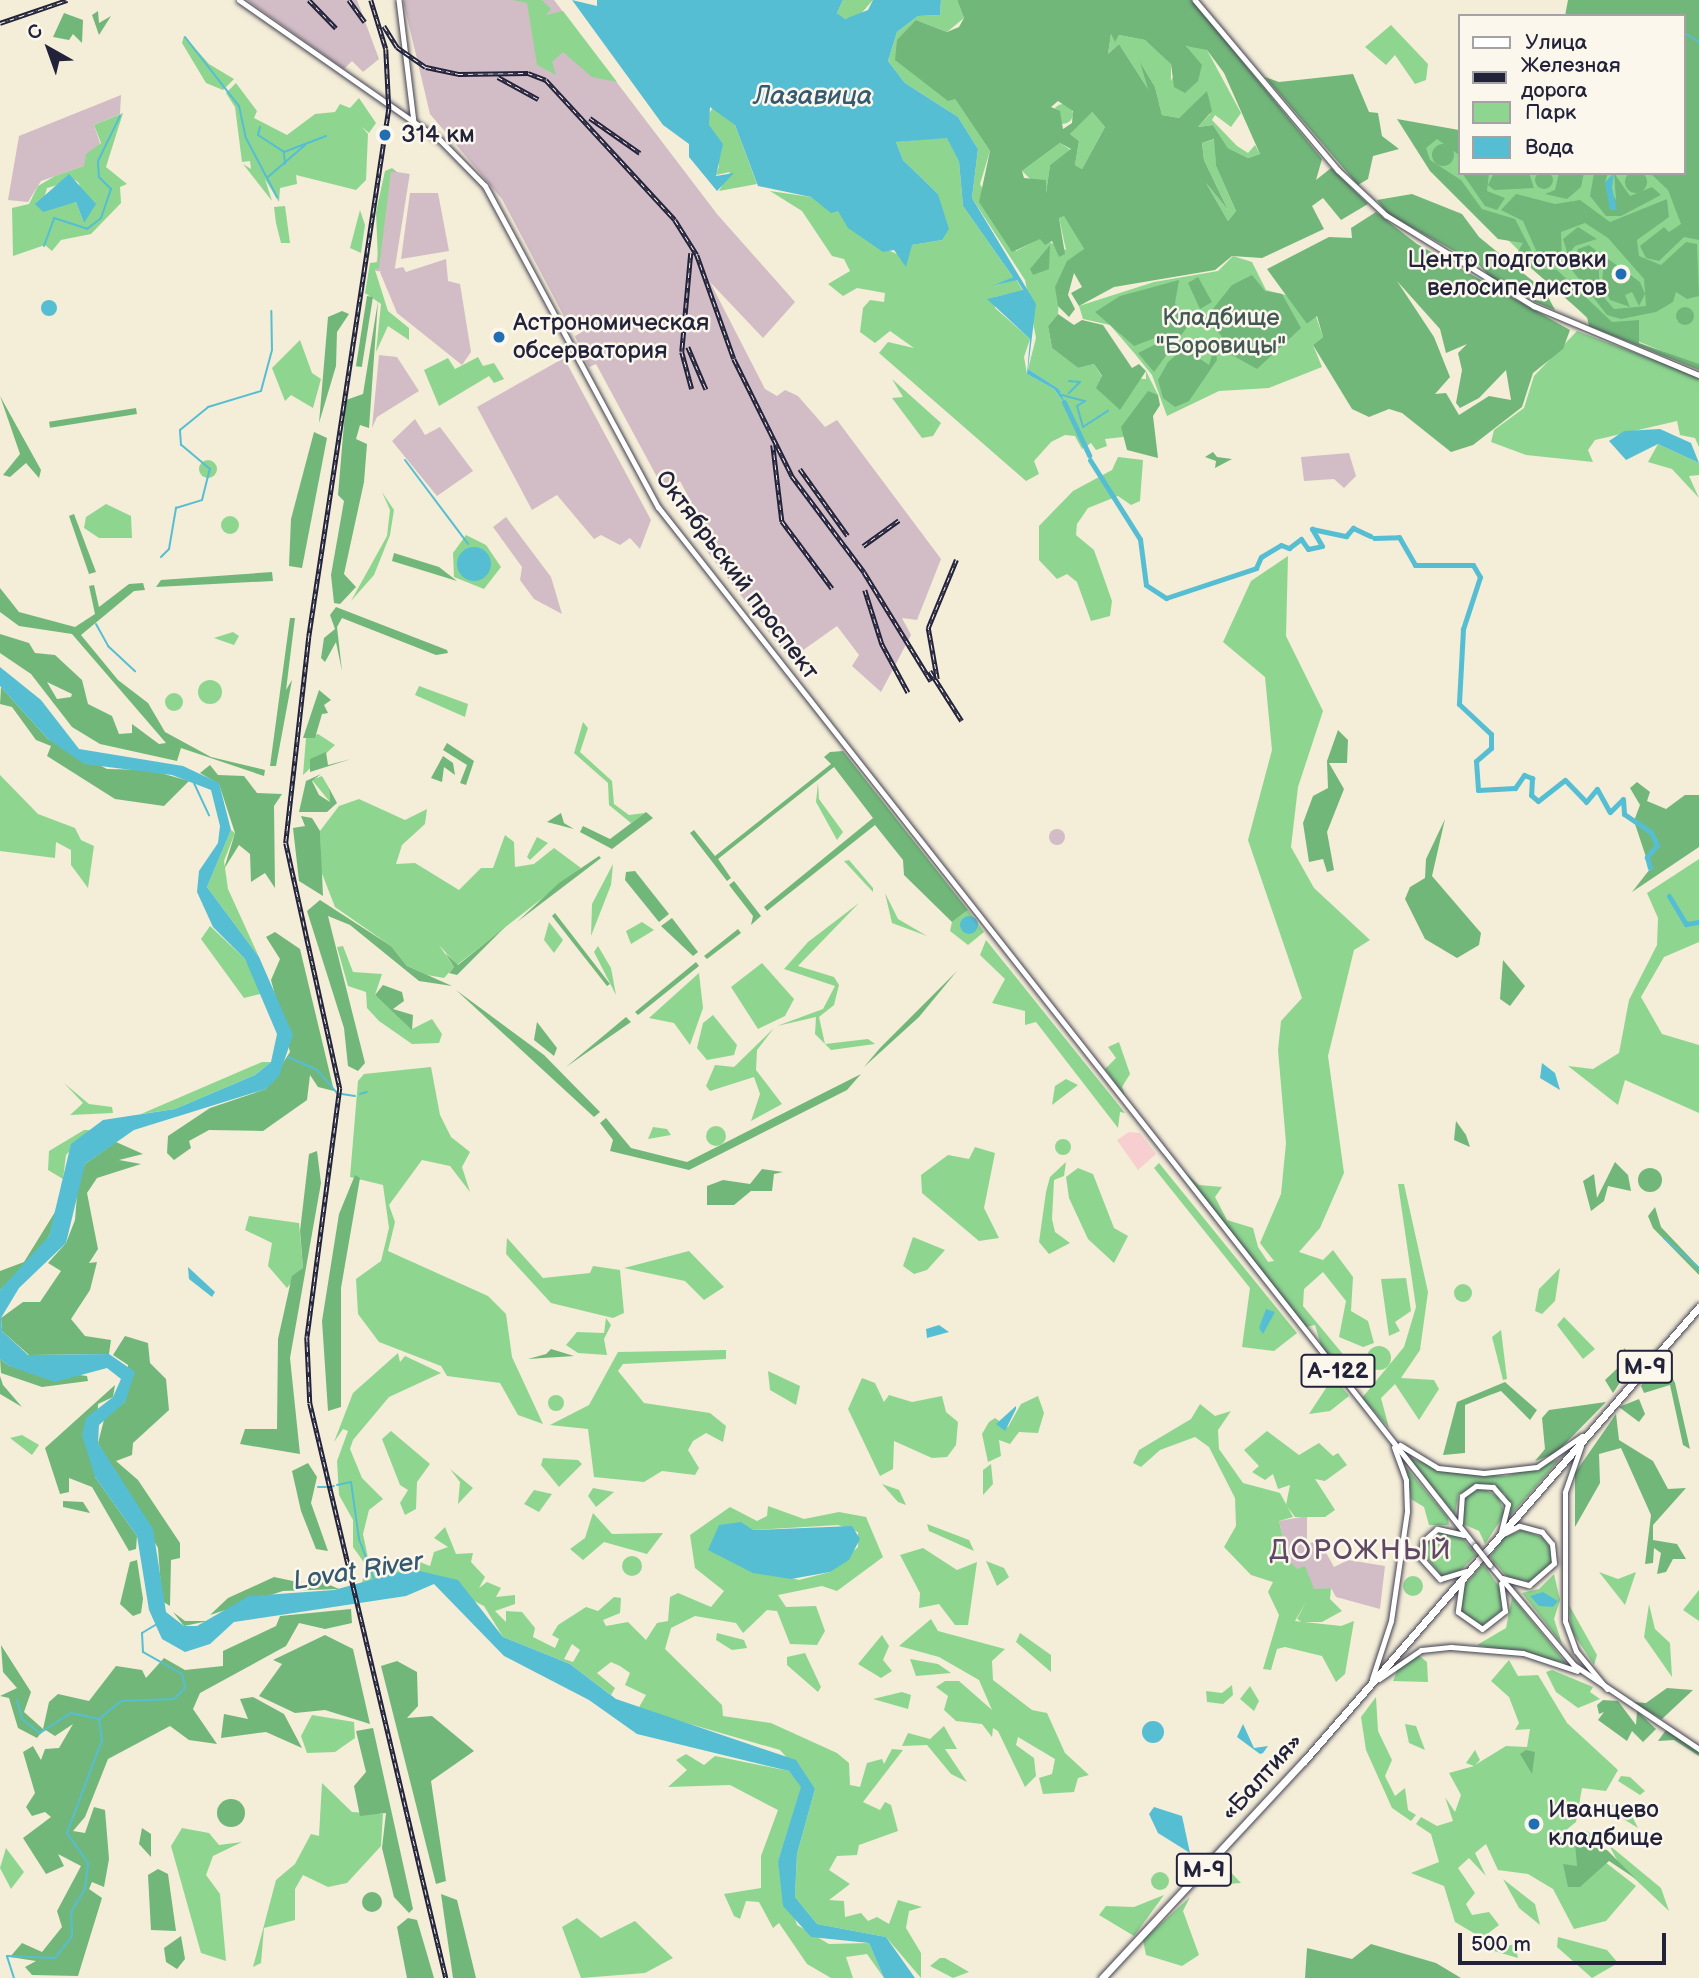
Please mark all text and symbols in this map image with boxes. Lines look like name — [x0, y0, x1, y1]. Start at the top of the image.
north arrow — [14, 14, 84, 84]
legend — [1458, 14, 1685, 175]
text: С — [23, 19, 48, 46]
text: Улица — [1525, 30, 1587, 55]
text: Железная дорога — [1521, 53, 1621, 103]
water label: Лазавица — [754, 81, 872, 113]
text: Парк — [1525, 100, 1576, 125]
place label: 314 км — [401, 121, 475, 149]
marker: 314 км — [375, 125, 395, 145]
text: Вода — [1525, 135, 1574, 160]
place label: Центр подготовки велосипедистов — [1407, 246, 1607, 302]
marker: Центр подготовки велосипедистов — [1613, 266, 1629, 282]
park label: Кладбище "Боровицы" — [1156, 304, 1286, 360]
place label: Aстрономическая обсерватория — [513, 309, 709, 365]
marker: Aстрономическая обсерватория — [491, 329, 507, 345]
street label: Октябрьский проспект — [649, 465, 825, 685]
road number: М-9 — [1615, 1348, 1675, 1386]
road number: А-122 — [1300, 1352, 1376, 1390]
district label: ДОРОЖНЫЙ — [1270, 1534, 1452, 1568]
water label: Lovat River — [291, 1546, 425, 1598]
street label: «Балтия» — [1215, 1727, 1309, 1827]
place label: Иванцево кладбище — [1548, 1796, 1663, 1852]
marker: Иванцево кладбище — [1526, 1816, 1542, 1832]
road number: М-9 — [1174, 1851, 1234, 1890]
scale bar — [1461, 1918, 1669, 1962]
text: 500 m — [1471, 1932, 1531, 1957]

